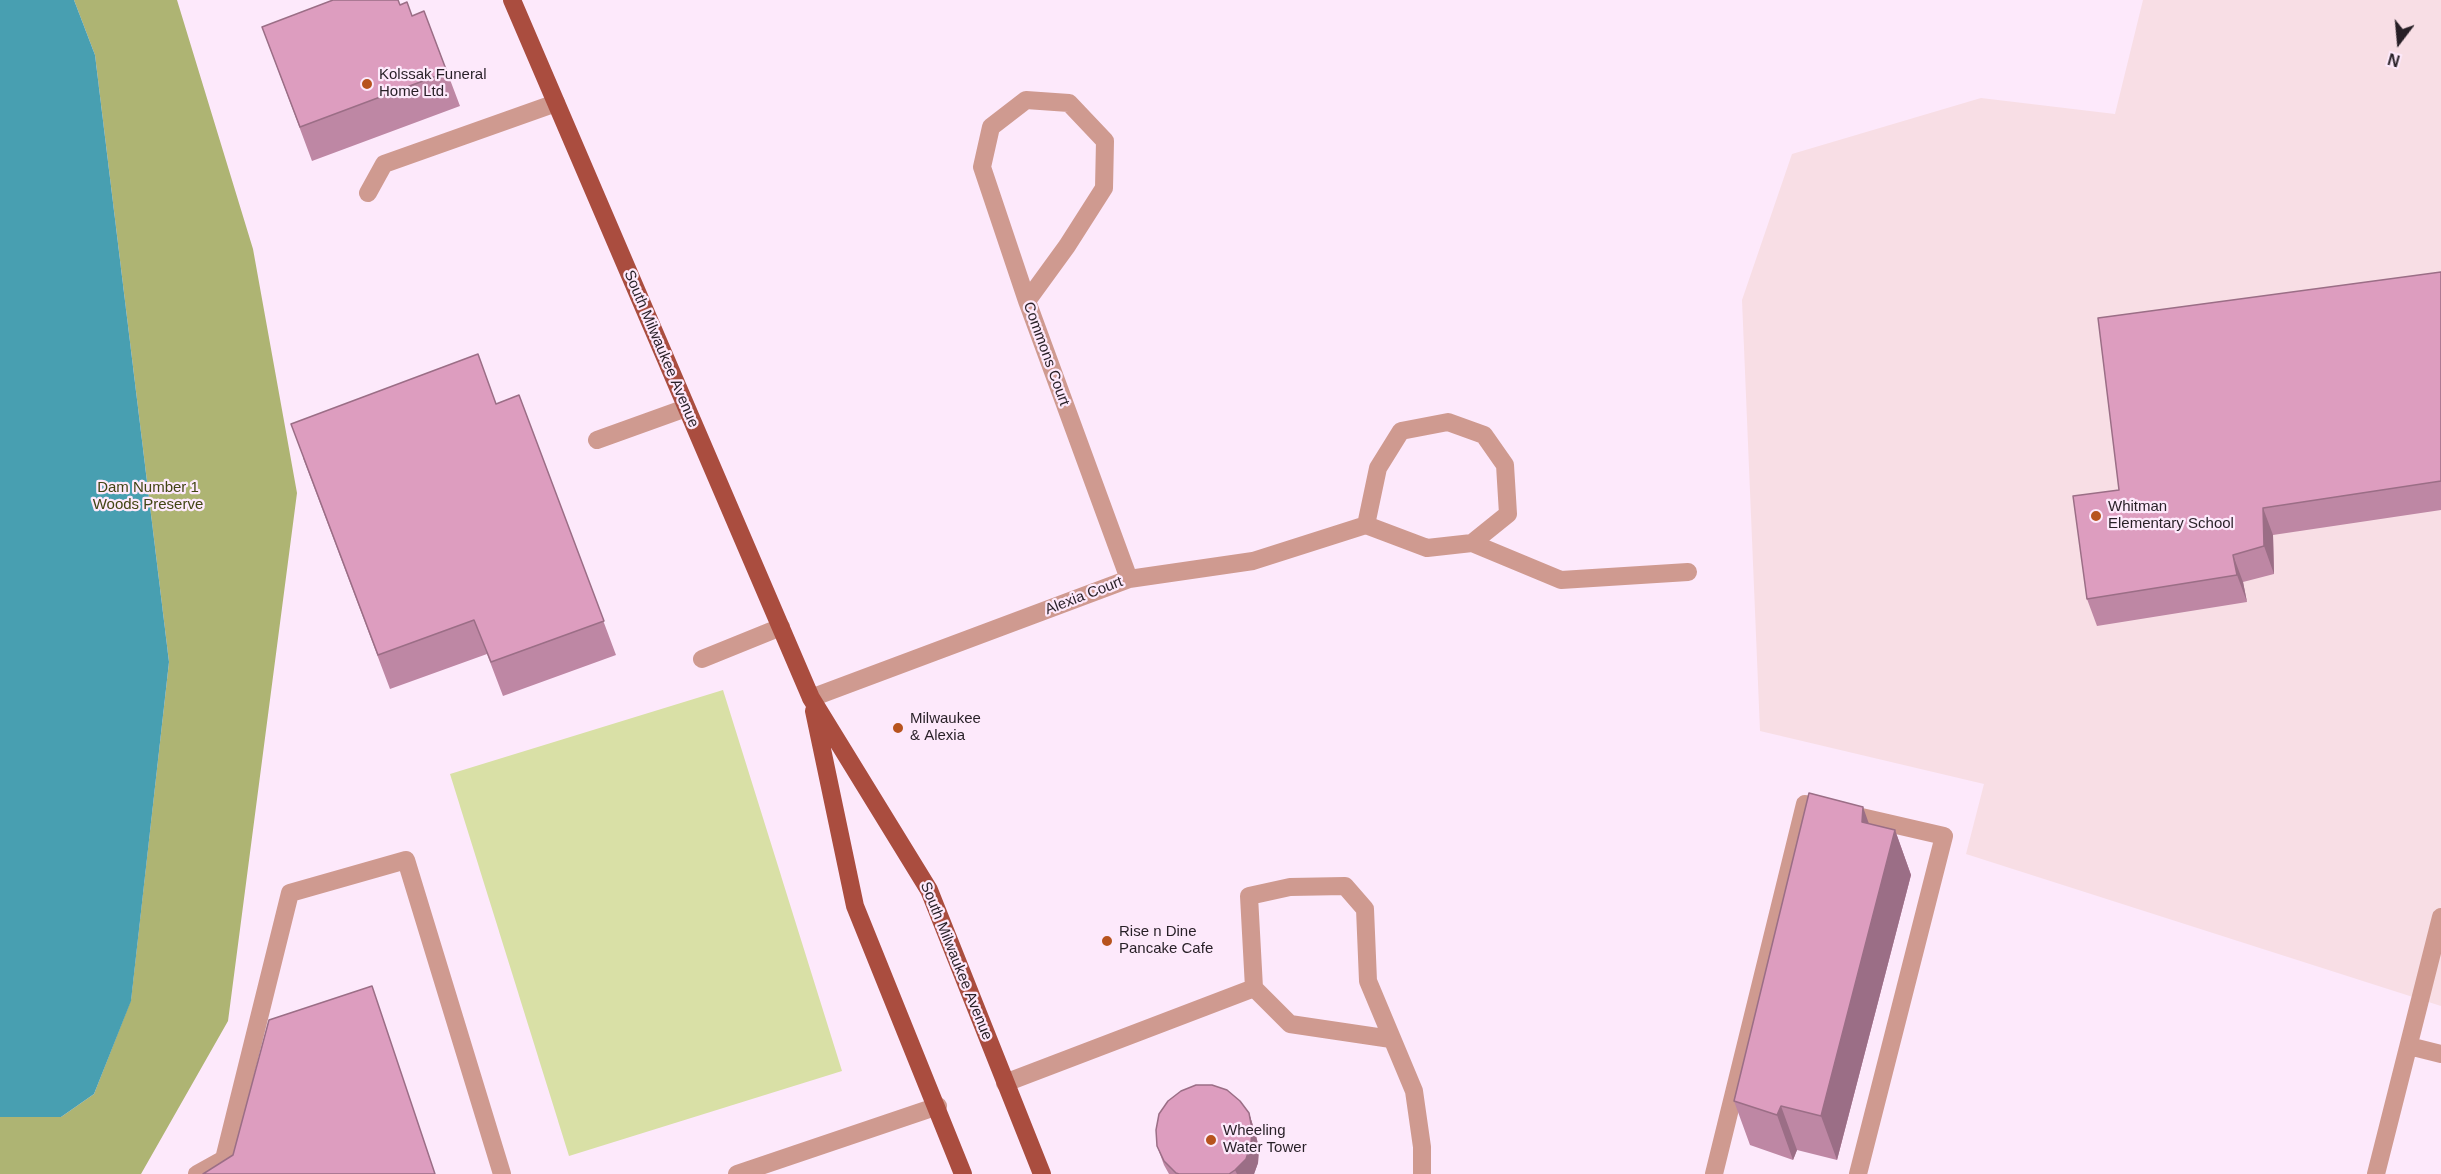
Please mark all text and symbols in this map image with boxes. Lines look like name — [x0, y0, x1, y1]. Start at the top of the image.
north arrow — [2369, 12, 2429, 72]
text: N — [2386, 50, 2402, 70]
place label: Kolssak Funeral Home Ltd. — [379, 66, 487, 101]
marker: Kolssak Funeral Home Ltd. — [360, 77, 374, 91]
street label: South Milwaukee Avenue — [620, 268, 702, 430]
street label: Commons Court — [1019, 300, 1073, 408]
park label: Dam Number 1 Woods Preserve — [93, 479, 203, 514]
place label: Whitman Elementary School — [2108, 498, 2234, 533]
marker: Whitman Elementary School — [2089, 509, 2103, 523]
street label: Alexia Court — [1043, 573, 1125, 619]
place label: Milwaukee & Alexia — [910, 710, 981, 745]
marker: Milwaukee & Alexia — [891, 721, 905, 735]
street label: South Milwaukee Avenue — [916, 879, 996, 1043]
place label: Rise n Dine Pancake Cafe — [1119, 923, 1213, 958]
marker: Rise n Dine Pancake Cafe — [1100, 934, 1114, 948]
place label: Wheeling Water Tower — [1223, 1122, 1307, 1157]
marker: Wheeling Water Tower — [1204, 1133, 1218, 1147]

